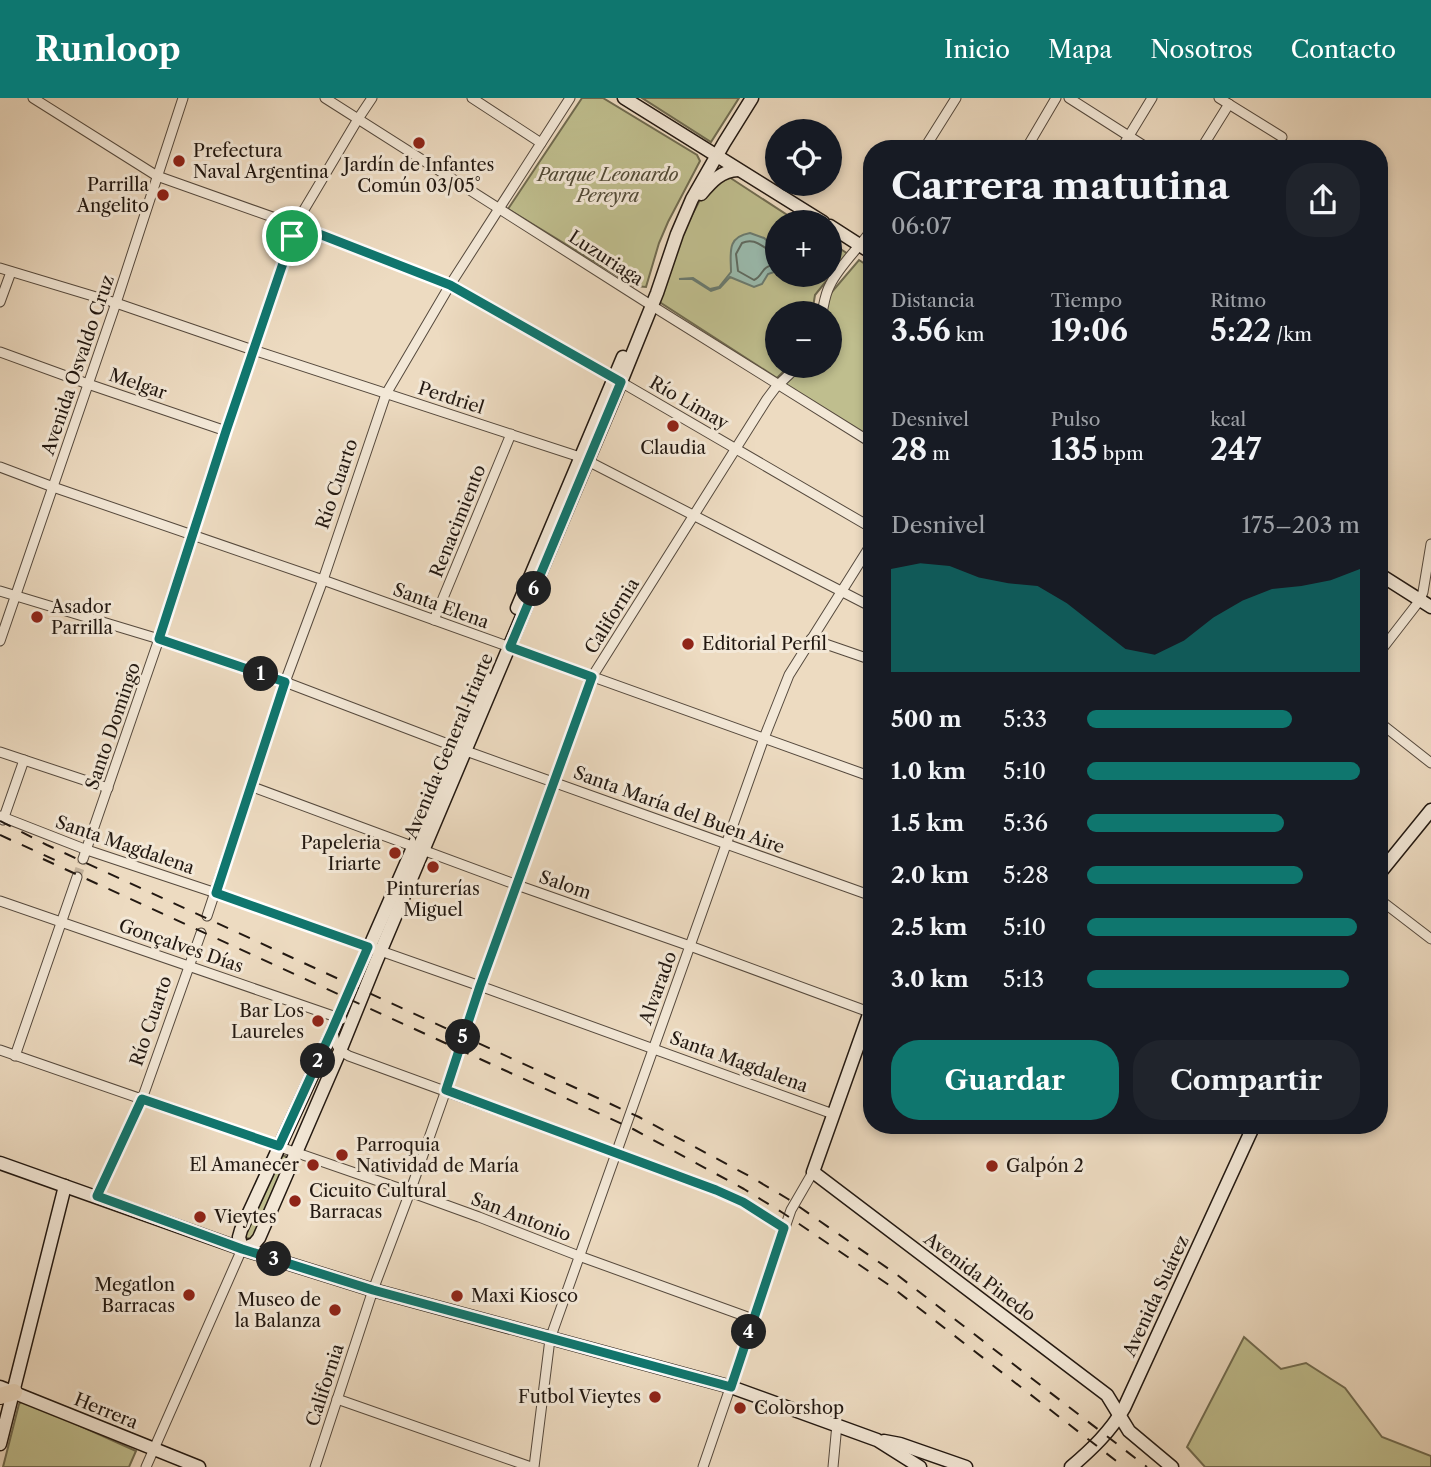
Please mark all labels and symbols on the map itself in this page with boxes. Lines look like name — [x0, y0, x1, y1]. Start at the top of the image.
marker: Jardín de Infantes Común 03/05° — [411, 135, 427, 151]
place label: Prefectura Naval Argentina — [193, 140, 329, 183]
marker: Prefectura Naval Argentina — [171, 153, 187, 169]
place label: Jardín de Infantes Común 03/05° — [341, 154, 494, 197]
park label: Parque Leonardo Pereyra — [535, 164, 679, 207]
place label: Parrilla Angelito — [76, 174, 149, 217]
marker: Parrilla Angelito — [155, 187, 171, 203]
pin — [262, 206, 322, 266]
street label: Luzuriaga — [564, 226, 648, 291]
street label: Avenida Osvaldo Cruz — [37, 272, 119, 459]
street label: Melgar — [106, 364, 170, 404]
street label: Río Limay — [646, 372, 733, 435]
street label: Perdriel — [415, 377, 487, 419]
marker: Claudia — [665, 418, 681, 434]
street label: Río Cuarto — [311, 436, 363, 532]
place label: Claudia — [640, 437, 706, 459]
street label: Renacimiento — [425, 461, 491, 581]
pin: 6 — [516, 572, 552, 606]
street label: California — [580, 574, 644, 658]
street label: Santa Elena — [390, 578, 492, 634]
place label: Asador Parrilla — [50, 596, 113, 639]
marker: Asador Parrilla — [29, 609, 45, 625]
place label: Editorial Perfil — [702, 633, 827, 655]
marker: Editorial Perfil — [680, 636, 696, 652]
street label: Avenida General Iriarte — [399, 650, 498, 843]
pin: 1 — [244, 656, 278, 692]
street label: Santo Domingo — [81, 659, 145, 793]
street label: Santa María del Buen Aire — [570, 762, 788, 858]
street label: Santa Magdalena — [53, 811, 198, 879]
place label: Papeleria Iriarte — [301, 832, 382, 875]
marker: Papeleria Iriarte — [387, 845, 403, 861]
marker: Pinturerías Miguel — [425, 859, 441, 875]
street label: Salom — [536, 866, 594, 904]
place label: Pinturerías Miguel — [386, 878, 480, 921]
street label: Gonçalves Días — [116, 914, 246, 978]
street label: Alvarado — [634, 948, 681, 1029]
street label: Río Cuarto — [125, 973, 177, 1069]
place label: Bar Los Laureles — [231, 1000, 304, 1043]
marker: Bar Los Laureles — [310, 1013, 326, 1029]
pin: 5 — [446, 1020, 480, 1054]
street label: Santa Magdalena — [667, 1027, 812, 1097]
pin: 2 — [300, 1044, 336, 1079]
place label: Parroquia Natividad de María — [356, 1134, 519, 1177]
marker: Parroquia Natividad de María — [334, 1147, 350, 1163]
place label: El Amanecer — [189, 1154, 299, 1176]
place label: Galpón 2 — [1006, 1155, 1084, 1177]
marker: El Amanecer — [305, 1157, 321, 1173]
marker: Galpón 2 — [984, 1158, 1000, 1174]
place label: Cicuito Cultural Barracas — [309, 1180, 447, 1223]
street label: San Antonio — [468, 1188, 574, 1246]
marker: Cicuito Cultural Barracas — [287, 1193, 303, 1209]
place label: Vieytes — [213, 1206, 276, 1228]
marker: Vieytes — [192, 1209, 208, 1225]
street label: Avenida Pinedo — [919, 1227, 1040, 1326]
street label: Avenida Suárez — [1118, 1232, 1194, 1361]
pin: 3 — [256, 1242, 292, 1276]
place label: Megatlon Barracas — [94, 1274, 175, 1317]
place label: Maxi Kiosco — [471, 1285, 578, 1307]
marker: Megatlon Barracas — [181, 1287, 197, 1303]
marker: Maxi Kiosco — [449, 1288, 465, 1304]
place label: Museo de la Balanza — [235, 1289, 322, 1332]
marker: Museo de la Balanza — [327, 1302, 343, 1318]
pin: 4 — [732, 1314, 766, 1350]
street label: California — [301, 1341, 349, 1429]
place label: Futbol Vieytes — [518, 1386, 641, 1408]
street label: Herrera — [71, 1388, 142, 1434]
marker: Futbol Vieytes — [647, 1389, 663, 1405]
place label: Colorshop — [754, 1397, 844, 1419]
marker: Colorshop — [732, 1400, 748, 1416]

